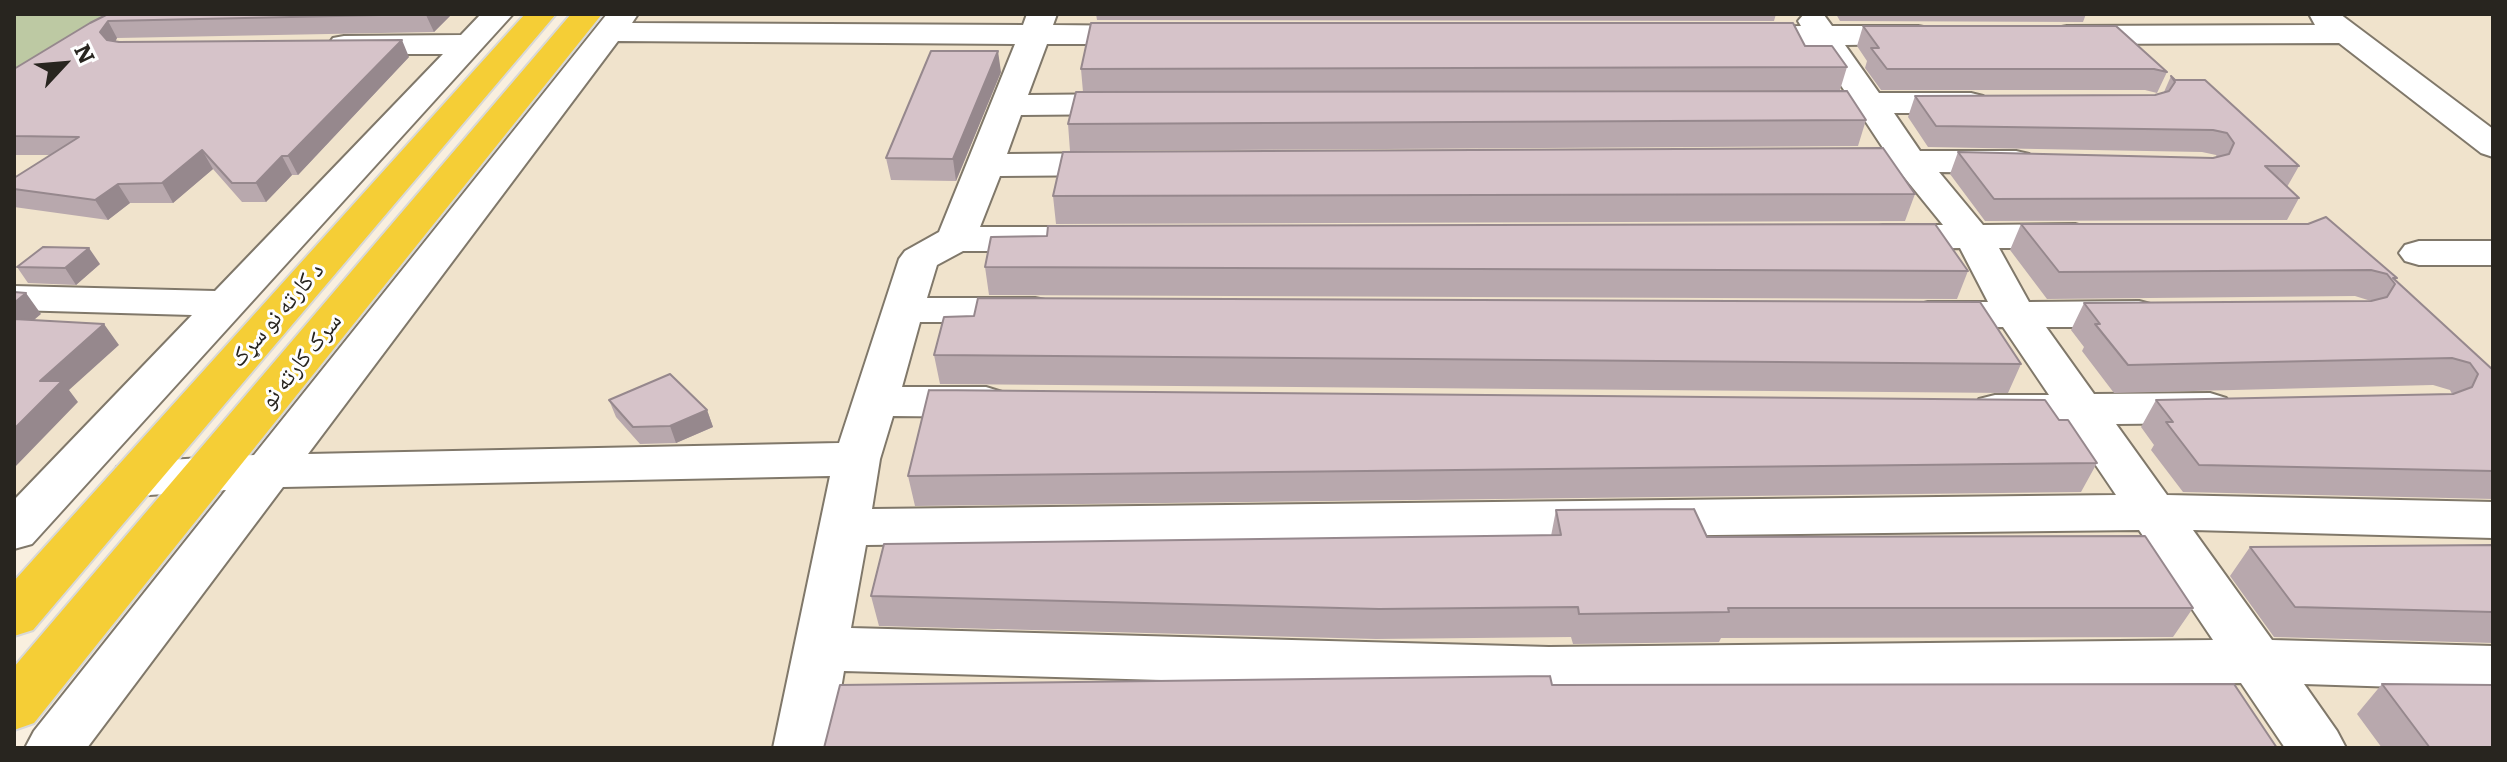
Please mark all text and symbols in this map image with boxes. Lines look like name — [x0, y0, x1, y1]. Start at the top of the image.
north arrow — [24, 24, 104, 104]
text: N — [67, 38, 105, 69]
street label: د کارته نو سړک — [224, 257, 330, 373]
street label: سرک کارته نو — [254, 307, 348, 415]

